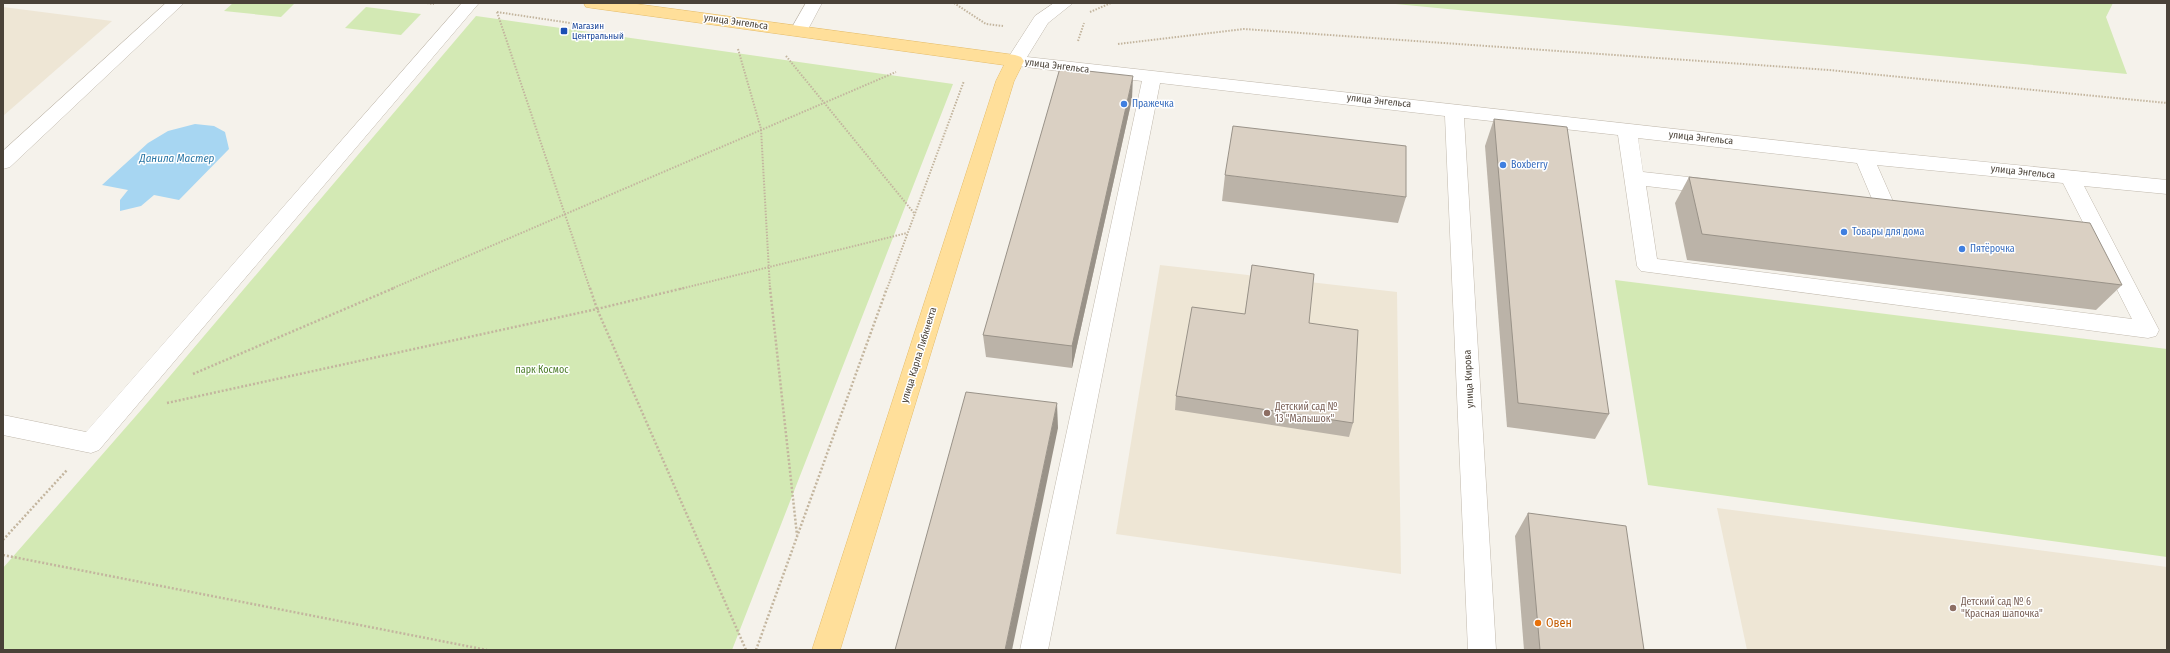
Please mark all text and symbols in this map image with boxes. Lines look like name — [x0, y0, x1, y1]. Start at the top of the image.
street label: улица Энгельса — [703, 12, 769, 32]
place label: Магазин Центральный — [572, 21, 624, 41]
marker: Магазин Центральный — [559, 26, 569, 36]
street label: улица Энгельса — [1024, 56, 1090, 76]
street label: улица Энгельса — [1346, 92, 1412, 110]
place label: Пражечка — [1132, 98, 1174, 110]
marker: Пражечка — [1119, 99, 1129, 109]
street label: улица Энгельса — [1668, 129, 1734, 147]
water label: Данила Мастер — [139, 152, 215, 165]
place label: Boxberry — [1511, 159, 1548, 171]
marker: Boxberry — [1498, 160, 1508, 170]
street label: улица Энгельса — [1990, 163, 2056, 181]
place label: Товары для дома — [1852, 226, 1924, 238]
marker: Товары для дома — [1839, 227, 1849, 237]
place label: Пятёрочка — [1970, 243, 2015, 255]
marker: Пятёрочка — [1957, 244, 1967, 254]
street label: улица Карла Либкнехта — [899, 306, 939, 404]
street label: улица Кирова — [1461, 349, 1477, 409]
park label: парк Космос — [516, 364, 569, 376]
place label: Детский сад № 13 "Малышок" — [1274, 401, 1338, 425]
marker: Детский сад № 13 "Малышок" — [1262, 408, 1272, 418]
place label: Детский сад № 6 "Красная шапочка" — [1960, 596, 2043, 620]
marker: Детский сад № 6 "Красная шапочка" — [1948, 603, 1958, 613]
place label: Овен — [1546, 616, 1572, 630]
marker: Овен — [1533, 618, 1543, 628]

